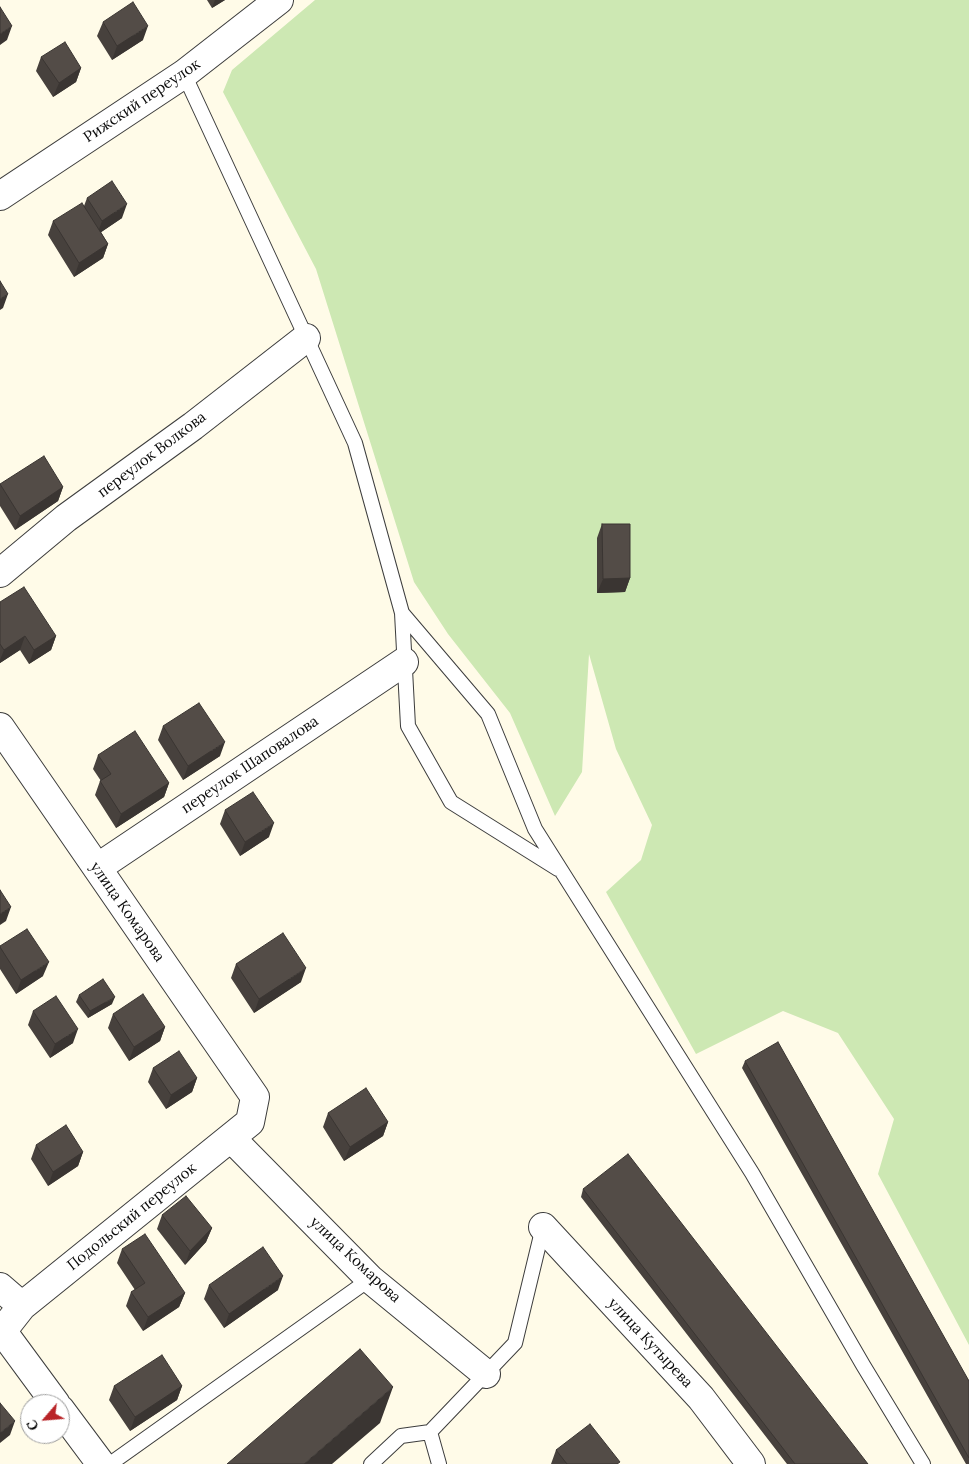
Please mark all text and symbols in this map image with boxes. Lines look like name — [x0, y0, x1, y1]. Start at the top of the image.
street label: Рижский переулок — [80, 55, 204, 147]
street label: переулок Волкова — [94, 408, 210, 502]
street label: переулок Шаповалова — [178, 712, 322, 818]
street label: улица Комарова — [86, 859, 168, 965]
street label: Подольский переулок — [64, 1159, 200, 1275]
street label: улица Комарова — [306, 1213, 404, 1307]
street label: улица Кутырева — [604, 1294, 696, 1392]
north arrow — [20, 1394, 70, 1444]
text: С — [22, 1417, 43, 1434]

